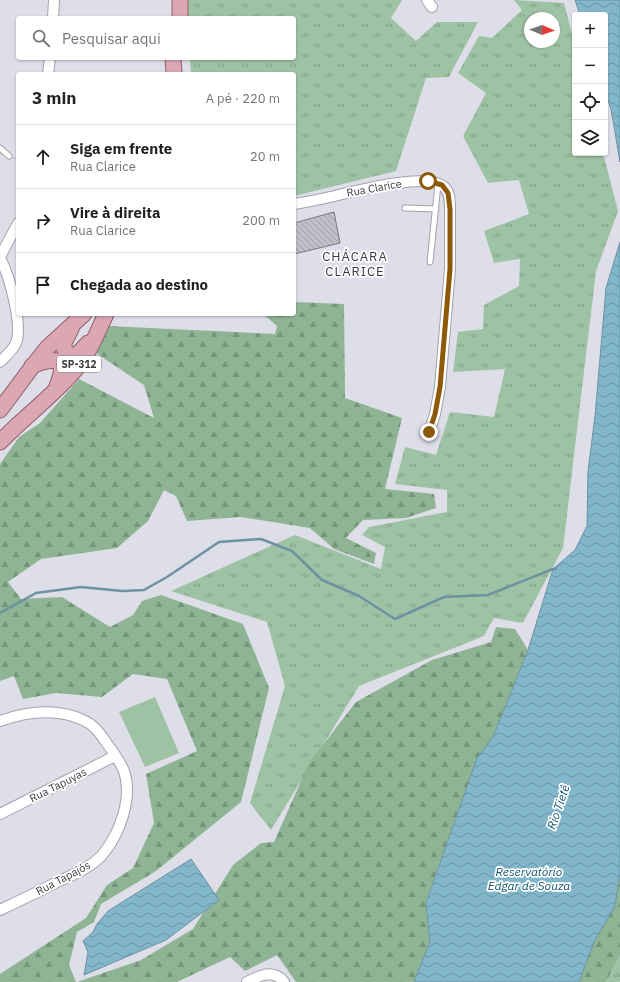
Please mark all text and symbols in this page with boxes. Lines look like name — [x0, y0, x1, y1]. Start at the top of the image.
north arrow — [524, 12, 560, 48]
map controls — [572, 12, 608, 156]
button: + — [572, 12, 608, 48]
search box — [16, 16, 296, 60]
icon: search — [30, 27, 52, 49]
text: Pesquisar aqui — [62, 29, 161, 48]
button: − — [572, 48, 608, 84]
button: locate — [572, 84, 608, 120]
text: 3 min — [32, 87, 76, 109]
text: A pé · 220 m — [206, 90, 280, 107]
button: layers — [572, 120, 608, 156]
text: Siga em frente — [70, 139, 172, 158]
icon: ahead — [32, 146, 54, 168]
text: 20 m — [250, 148, 280, 165]
text: Rua Clarice — [70, 158, 136, 175]
route start — [419, 172, 437, 190]
street label: Rua Clarice — [345, 176, 403, 200]
text: Vire à direita — [70, 203, 160, 222]
icon: right — [32, 210, 54, 232]
text: 200 m — [242, 212, 280, 229]
text: Rua Clarice — [70, 222, 136, 239]
district label: CHÁCARA CLARICE — [322, 248, 388, 280]
icon: arrive — [32, 274, 54, 296]
text: Chegada ao destino — [70, 275, 208, 294]
road number: SP-312 — [57, 356, 101, 372]
route end — [420, 423, 438, 441]
street label: Rua Tapuyas — [27, 765, 89, 805]
water label: Rio Tietê — [543, 783, 573, 831]
street label: Rua Tapajós — [33, 858, 93, 898]
water label: Reservatório Edgar de Souza — [488, 864, 570, 893]

